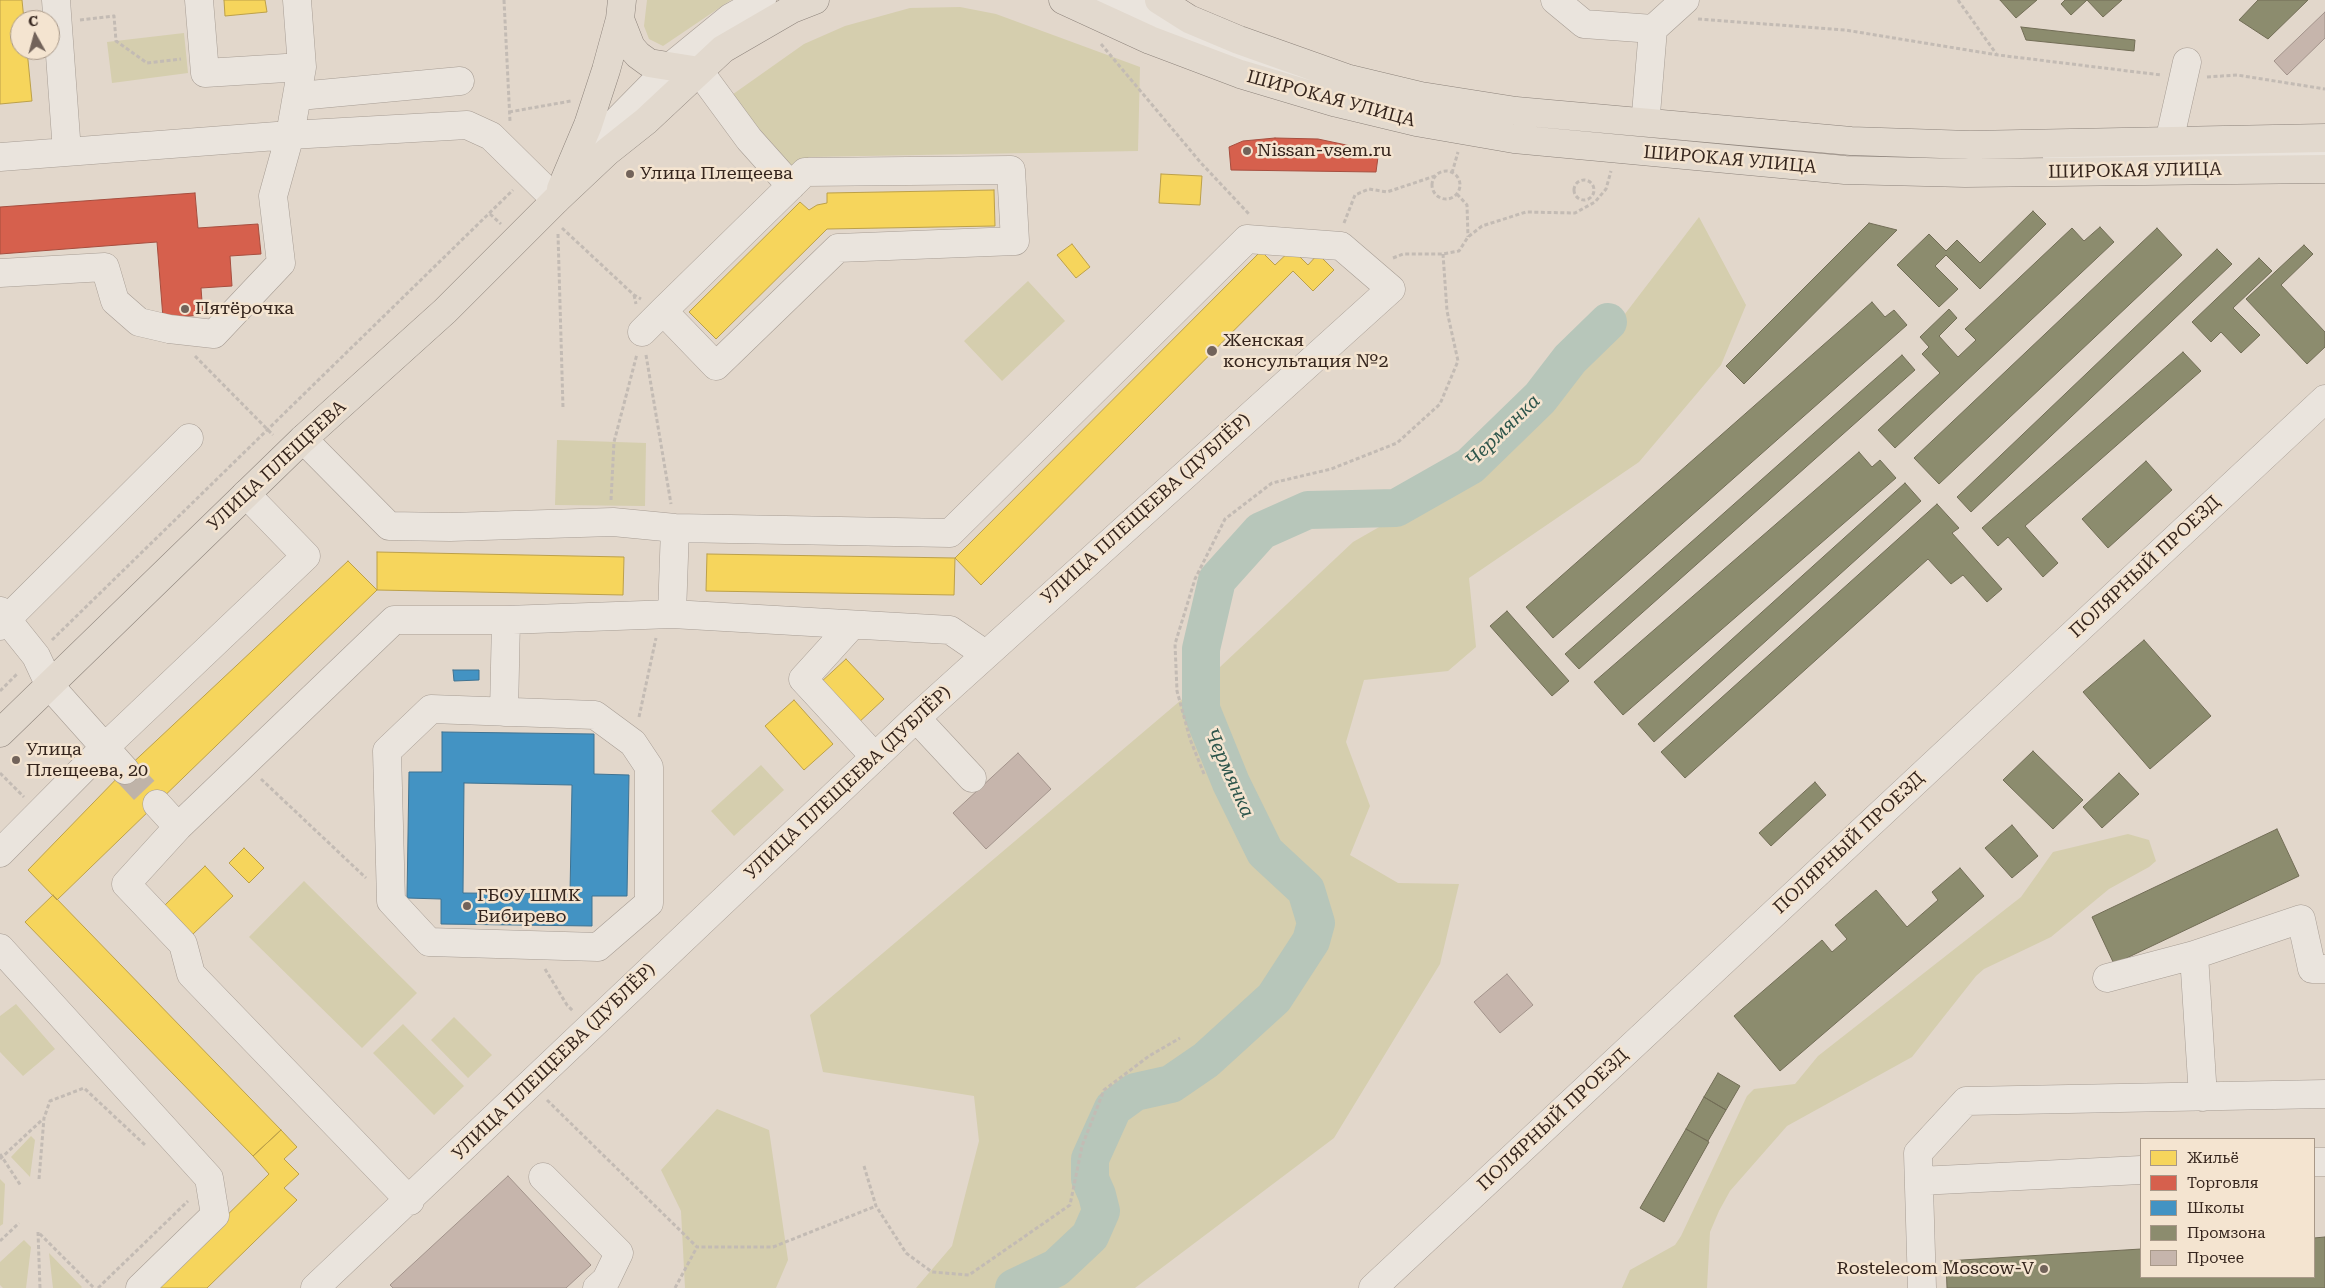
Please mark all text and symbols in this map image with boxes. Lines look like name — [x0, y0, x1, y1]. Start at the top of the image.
north arrow — [10, 10, 60, 60]
text: С — [27, 13, 39, 30]
street label: ШИРОКАЯ УЛИЦА — [1244, 66, 1418, 132]
place label: Nissan-vsem.ru — [1257, 140, 1392, 162]
street label: ШИРОКАЯ УЛИЦА — [1643, 142, 1817, 178]
marker: Nissan-vsem.ru — [1241, 145, 1253, 157]
street label: ШИРОКАЯ УЛИЦА — [2048, 159, 2222, 183]
place label: Улица Плещеева — [640, 163, 793, 185]
marker: Улица Плещеева — [624, 168, 636, 180]
place label: Пятёрочка — [195, 298, 294, 320]
marker: Пятёрочка — [179, 303, 191, 315]
place label: Женская консультация №2 — [1223, 330, 1389, 372]
marker: Женская консультация №2 — [1205, 344, 1219, 358]
water label: Чермянка — [1461, 390, 1545, 472]
street label: УЛИЦА ПЛЕЩЕЕВА — [203, 396, 351, 536]
street label: УЛИЦА ПЛЕЩЕЕВА (ДУБЛЁР) — [1037, 409, 1255, 609]
street label: ПОЛЯРНЫЙ ПРОЕЗД — [2065, 492, 2225, 642]
street label: УЛИЦА ПЛЕЩЕЕВА (ДУБЛЁР) — [740, 682, 956, 884]
water label: Чермянка — [1199, 725, 1259, 821]
place label: Улица Плещеева, 20 — [26, 739, 148, 782]
marker: Улица Плещеева, 20 — [10, 754, 22, 766]
street label: ПОЛЯРНЫЙ ПРОЕЗД — [1769, 768, 1929, 918]
place label: ГБОУ ШМК Бибирево — [477, 885, 581, 928]
marker: ГБОУ ШМК Бибирево — [461, 900, 473, 912]
street label: УЛИЦА ПЛЕЩЕЕВА (ДУБЛЁР) — [448, 959, 660, 1165]
street label: ПОЛЯРНЫЙ ПРОЕЗД — [1473, 1045, 1633, 1195]
legend — [2140, 1138, 2315, 1278]
text: Жильё — [2187, 1149, 2239, 1167]
text: Торговля — [2187, 1174, 2258, 1192]
text: Школы — [2187, 1199, 2244, 1217]
text: Промзона — [2187, 1224, 2265, 1242]
text: Прочее — [2187, 1249, 2244, 1267]
place label: Rostelecom Moscow-V — [1837, 1258, 2034, 1280]
marker: Rostelecom Moscow-V — [2038, 1263, 2050, 1275]

